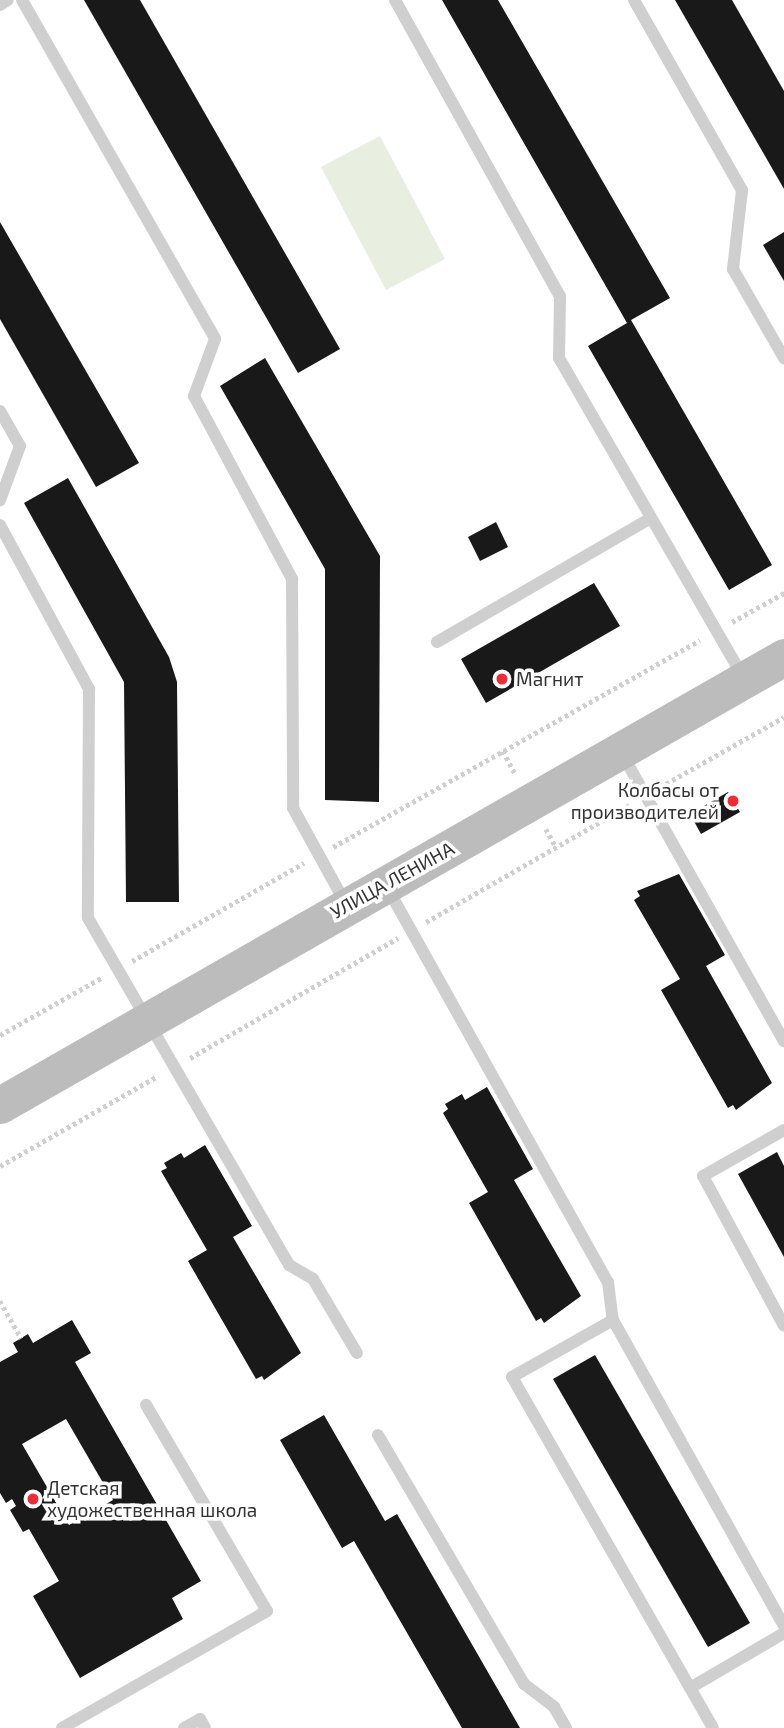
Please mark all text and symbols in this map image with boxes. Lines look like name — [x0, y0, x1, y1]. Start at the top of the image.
place label: Магнит — [516, 668, 583, 690]
marker: Магнит — [494, 671, 510, 687]
place label: Колбасы от производителей — [571, 779, 719, 823]
marker: Колбасы от производителей — [725, 793, 741, 809]
street label: УЛИЦА ЛЕНИНА — [326, 837, 458, 923]
place label: Детская художественная школа — [47, 1477, 257, 1521]
marker: Детская художественная школа — [25, 1491, 41, 1507]

